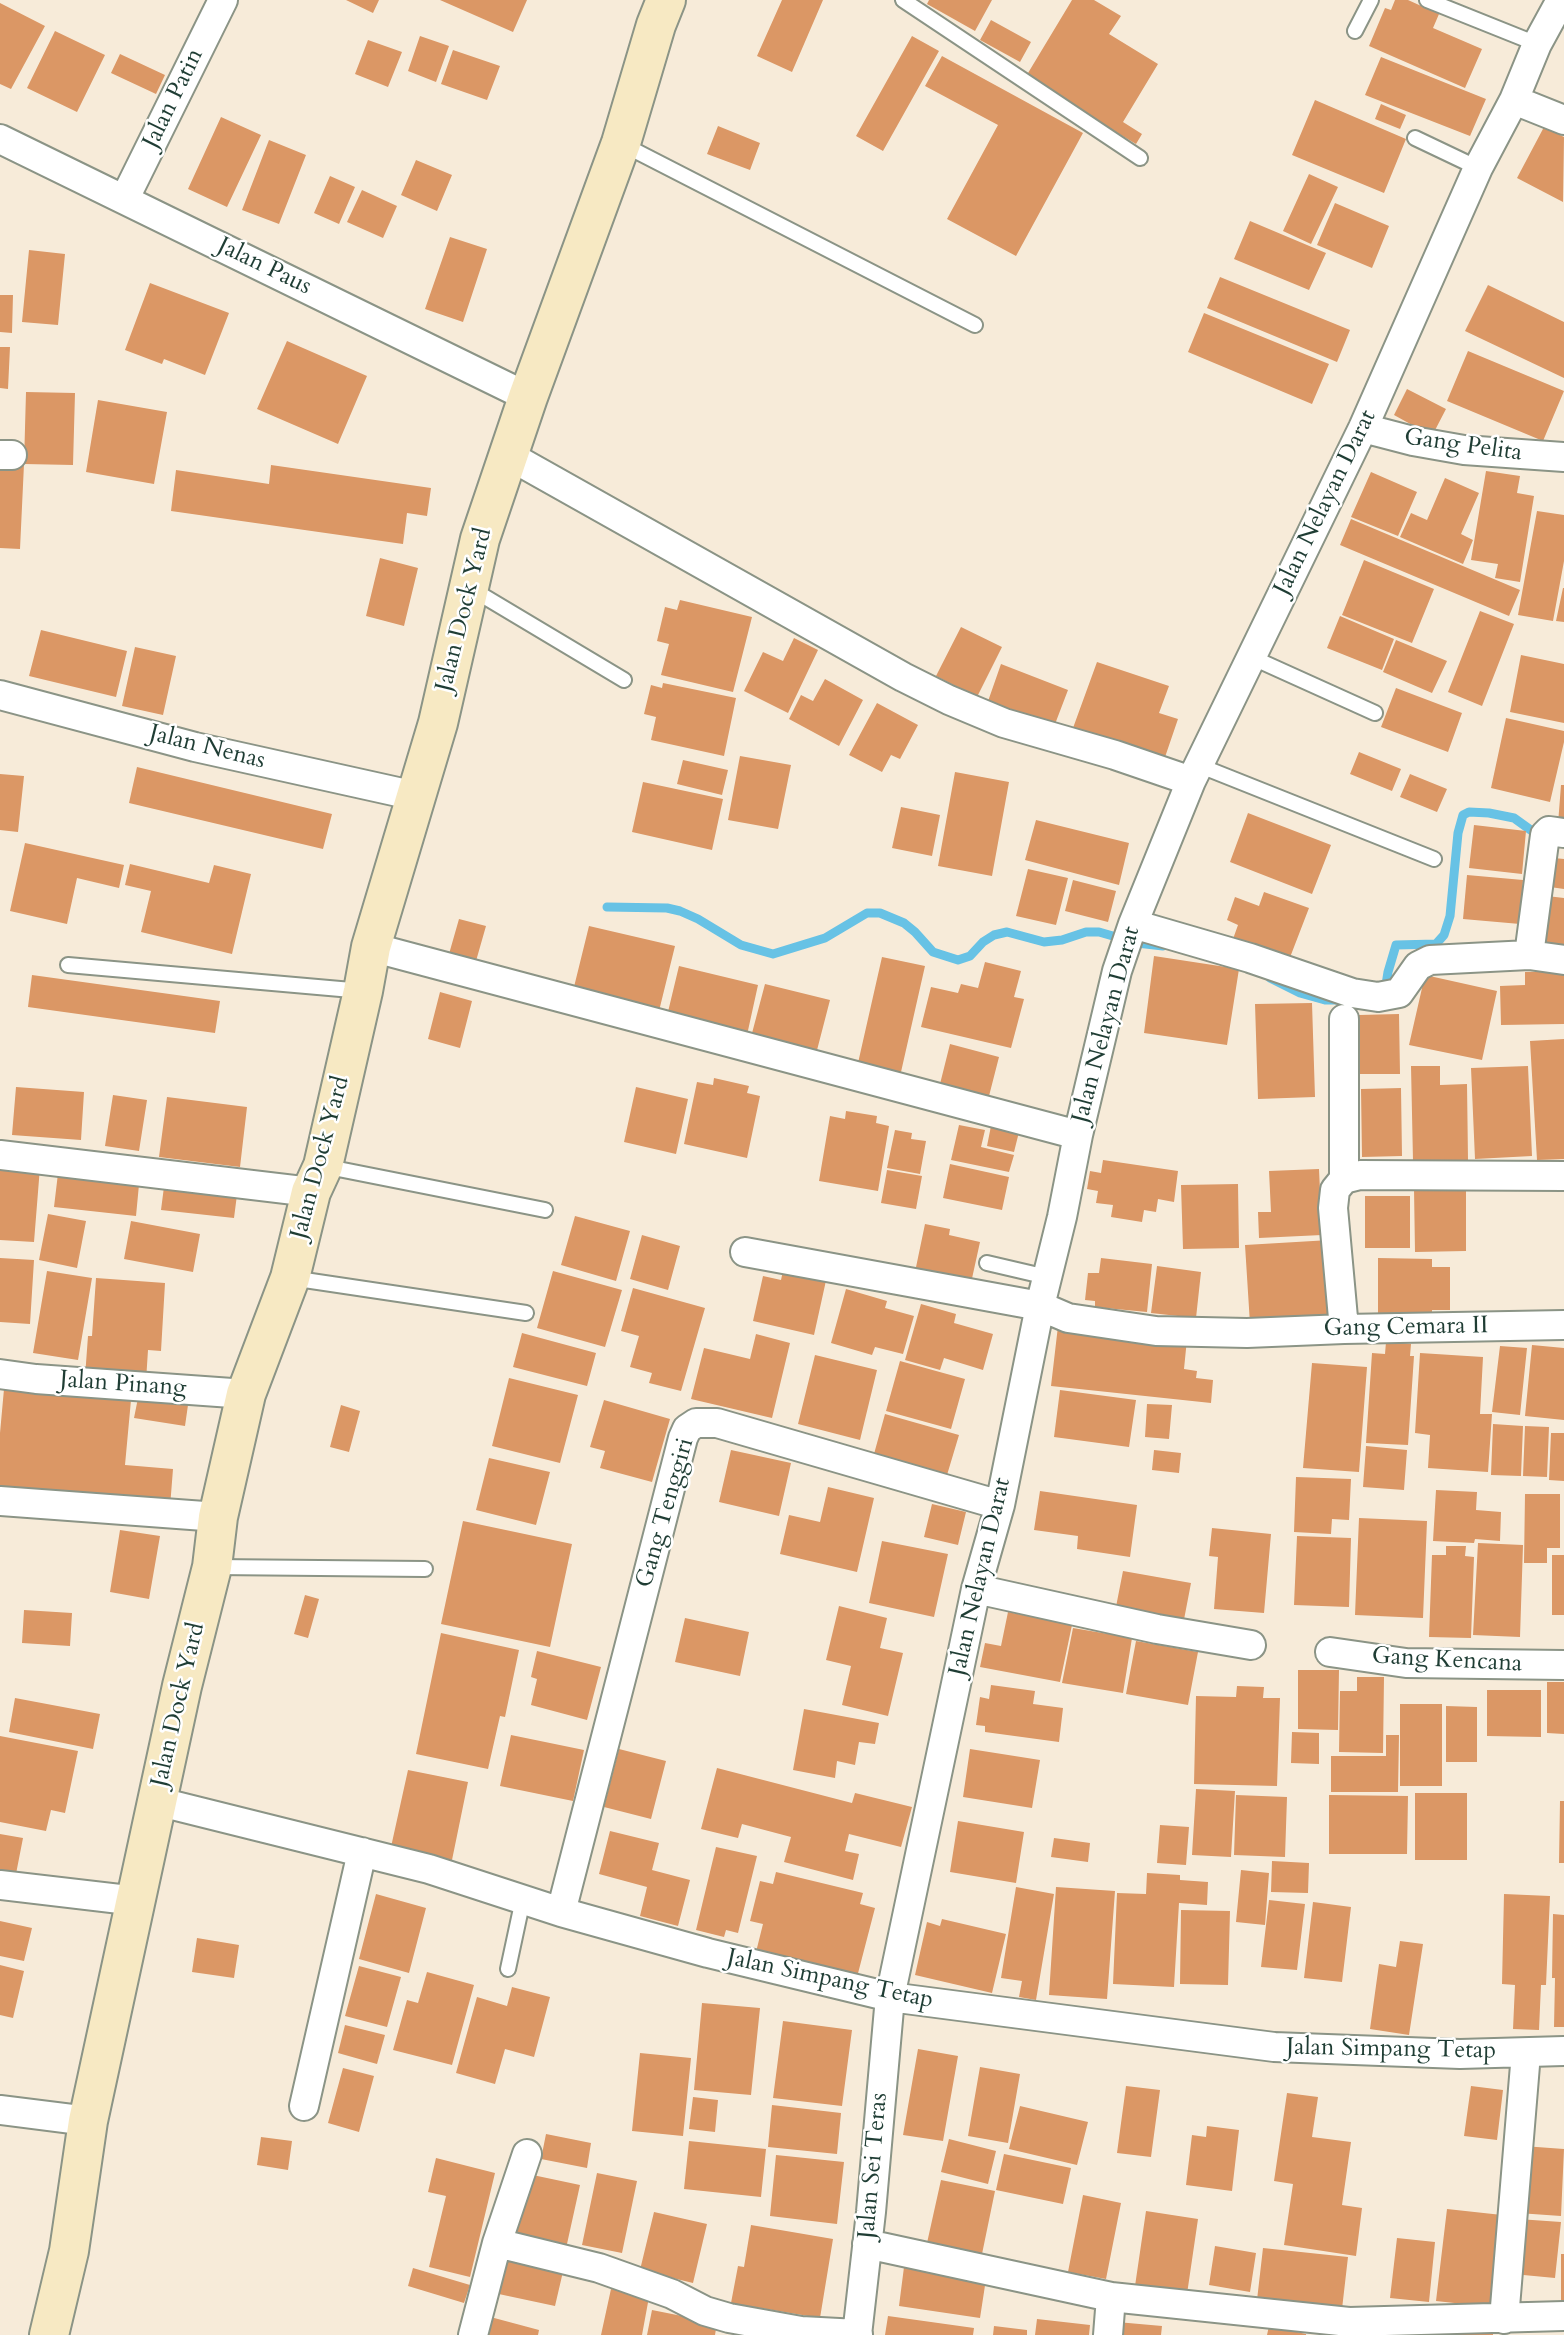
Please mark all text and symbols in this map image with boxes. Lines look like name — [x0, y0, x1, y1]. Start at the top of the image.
street label: Jalan Patin — [137, 44, 211, 154]
street label: Jalan Paus — [212, 232, 316, 302]
street label: Jalan Nelayan Darat — [1269, 406, 1383, 600]
street label: Gang Pelita — [1402, 423, 1524, 469]
street label: Jalan Dock Yard — [431, 525, 499, 695]
street label: Jalan Nenas — [146, 720, 268, 776]
street label: Jalan Nelayan Darat — [1067, 923, 1147, 1127]
street label: Jalan Dock Yard — [285, 1073, 357, 1243]
street label: Gang Cemara II — [1323, 1312, 1489, 1344]
street label: Jalan Pinang — [59, 1366, 187, 1404]
street label: Gang Tenggiri — [631, 1435, 701, 1591]
street label: Jalan Nelayan Darat — [944, 1475, 1018, 1679]
street label: Jalan Dock Yard — [146, 1620, 212, 1790]
street label: Gang Kencana — [1371, 1643, 1523, 1679]
street label: Jalan Simpang Tetap — [724, 1944, 936, 2016]
street label: Jalan Simpang Tetap — [1286, 2034, 1496, 2066]
street label: Jalan Sei Teras — [853, 2092, 895, 2240]

